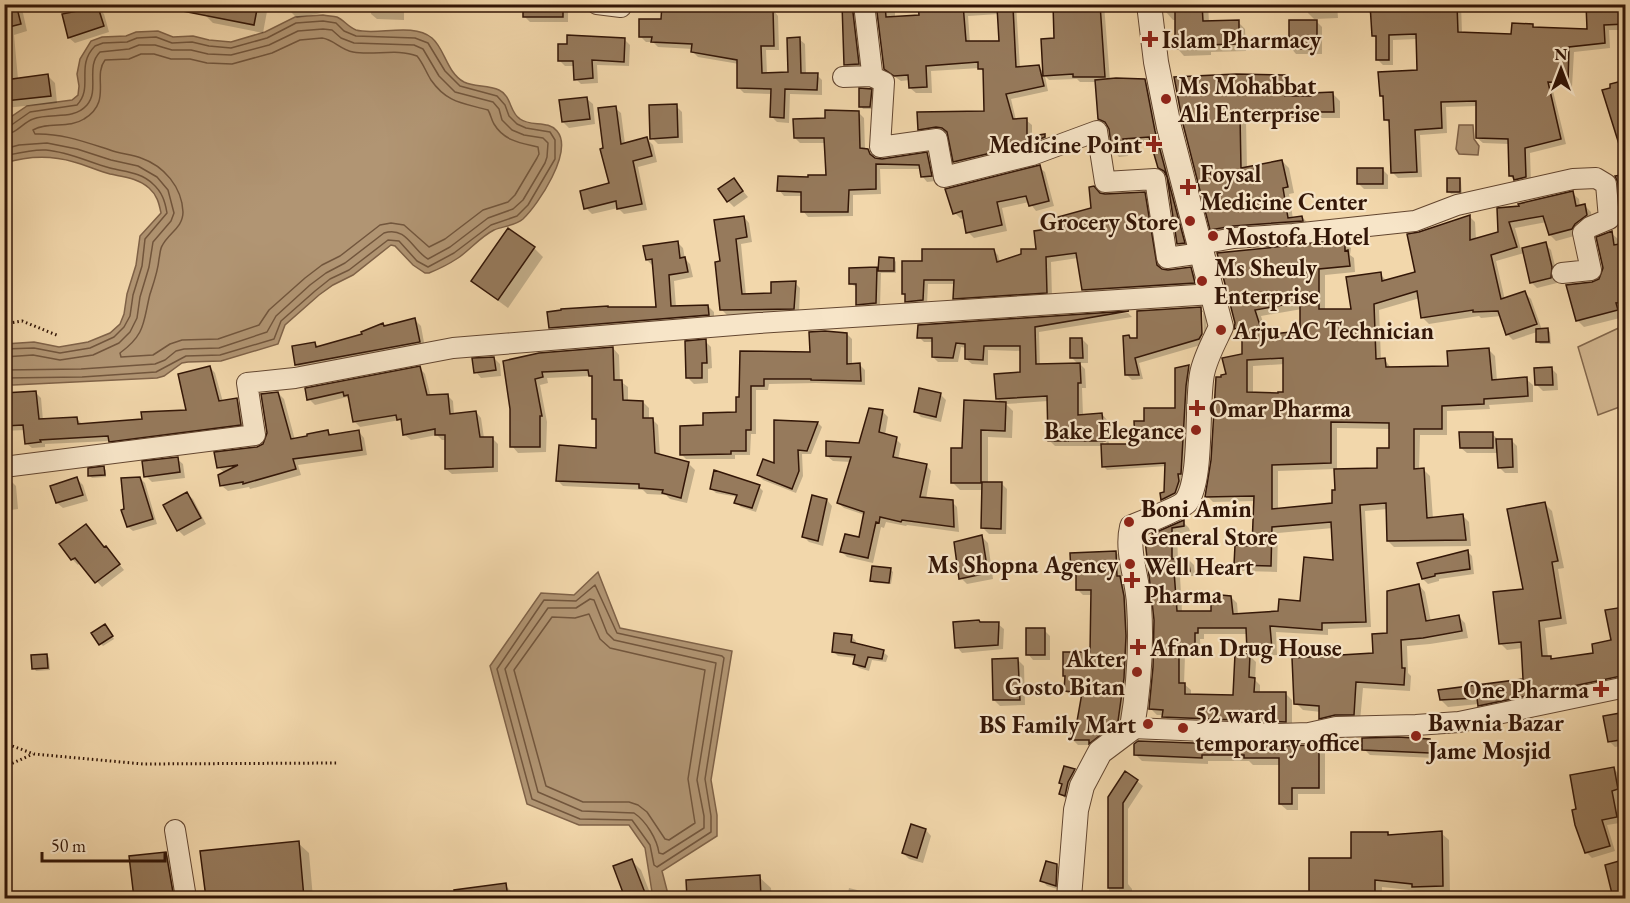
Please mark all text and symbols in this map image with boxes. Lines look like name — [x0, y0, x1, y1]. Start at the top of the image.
place label: Islam Pharmacy — [1162, 24, 1322, 56]
marker: Islam Pharmacy — [1143, 32, 1157, 46]
north arrow — [1531, 39, 1591, 99]
text: N — [1555, 44, 1568, 65]
place label: Ms Mohabbat Ali Enterprise — [1177, 70, 1320, 129]
marker: Ms Mohabbat Ali Enterprise — [1159, 92, 1173, 106]
place label: Medicine Point — [989, 129, 1142, 160]
marker: Medicine Point — [1147, 137, 1161, 151]
place label: Foysal Medicine Center — [1200, 158, 1367, 217]
marker: Foysal Medicine Center — [1181, 180, 1195, 194]
place label: Grocery Store — [1040, 206, 1178, 238]
marker: Grocery Store — [1183, 214, 1197, 228]
place label: Mostofa Hotel — [1225, 221, 1370, 252]
marker: Mostofa Hotel — [1206, 229, 1220, 243]
place label: Ms Sheuly Enterprise — [1214, 252, 1319, 311]
marker: Ms Sheuly Enterprise — [1195, 274, 1209, 288]
place label: Arju AC Technician — [1232, 315, 1434, 347]
marker: Arju AC Technician — [1214, 323, 1228, 337]
place label: Omar Pharma — [1209, 393, 1352, 424]
marker: Omar Pharma — [1190, 401, 1204, 415]
place label: Bake Elegance — [1044, 415, 1184, 447]
marker: Bake Elegance — [1189, 423, 1203, 437]
place label: Boni Amin General Store — [1141, 493, 1277, 552]
marker: Boni Amin General Store — [1122, 515, 1136, 529]
place label: Ms Shopna Agency — [927, 549, 1118, 581]
place label: Well Heart Pharma — [1144, 551, 1254, 610]
marker: Ms Shopna Agency — [1123, 557, 1137, 571]
marker: Well Heart Pharma — [1125, 573, 1139, 587]
place label: Afnan Drug House — [1149, 632, 1342, 664]
marker: Afnan Drug House — [1131, 640, 1145, 654]
place label: Akter Gosto Bitan — [1005, 643, 1125, 702]
marker: Akter Gosto Bitan — [1130, 665, 1144, 679]
place label: One Pharma — [1463, 674, 1589, 705]
marker: One Pharma — [1594, 682, 1608, 696]
place label: 52 ward temporary office — [1195, 699, 1360, 759]
place label: Bawnia Bazar Jame Mosjid — [1426, 707, 1564, 767]
place label: BS Family Mart — [979, 709, 1136, 741]
marker: BS Family Mart — [1141, 717, 1155, 731]
marker: 52 ward temporary office — [1176, 721, 1190, 735]
marker: Bawnia Bazar Jame Mosjid — [1409, 729, 1423, 743]
scale bar — [42, 825, 165, 863]
text: 50 m — [51, 834, 86, 857]

